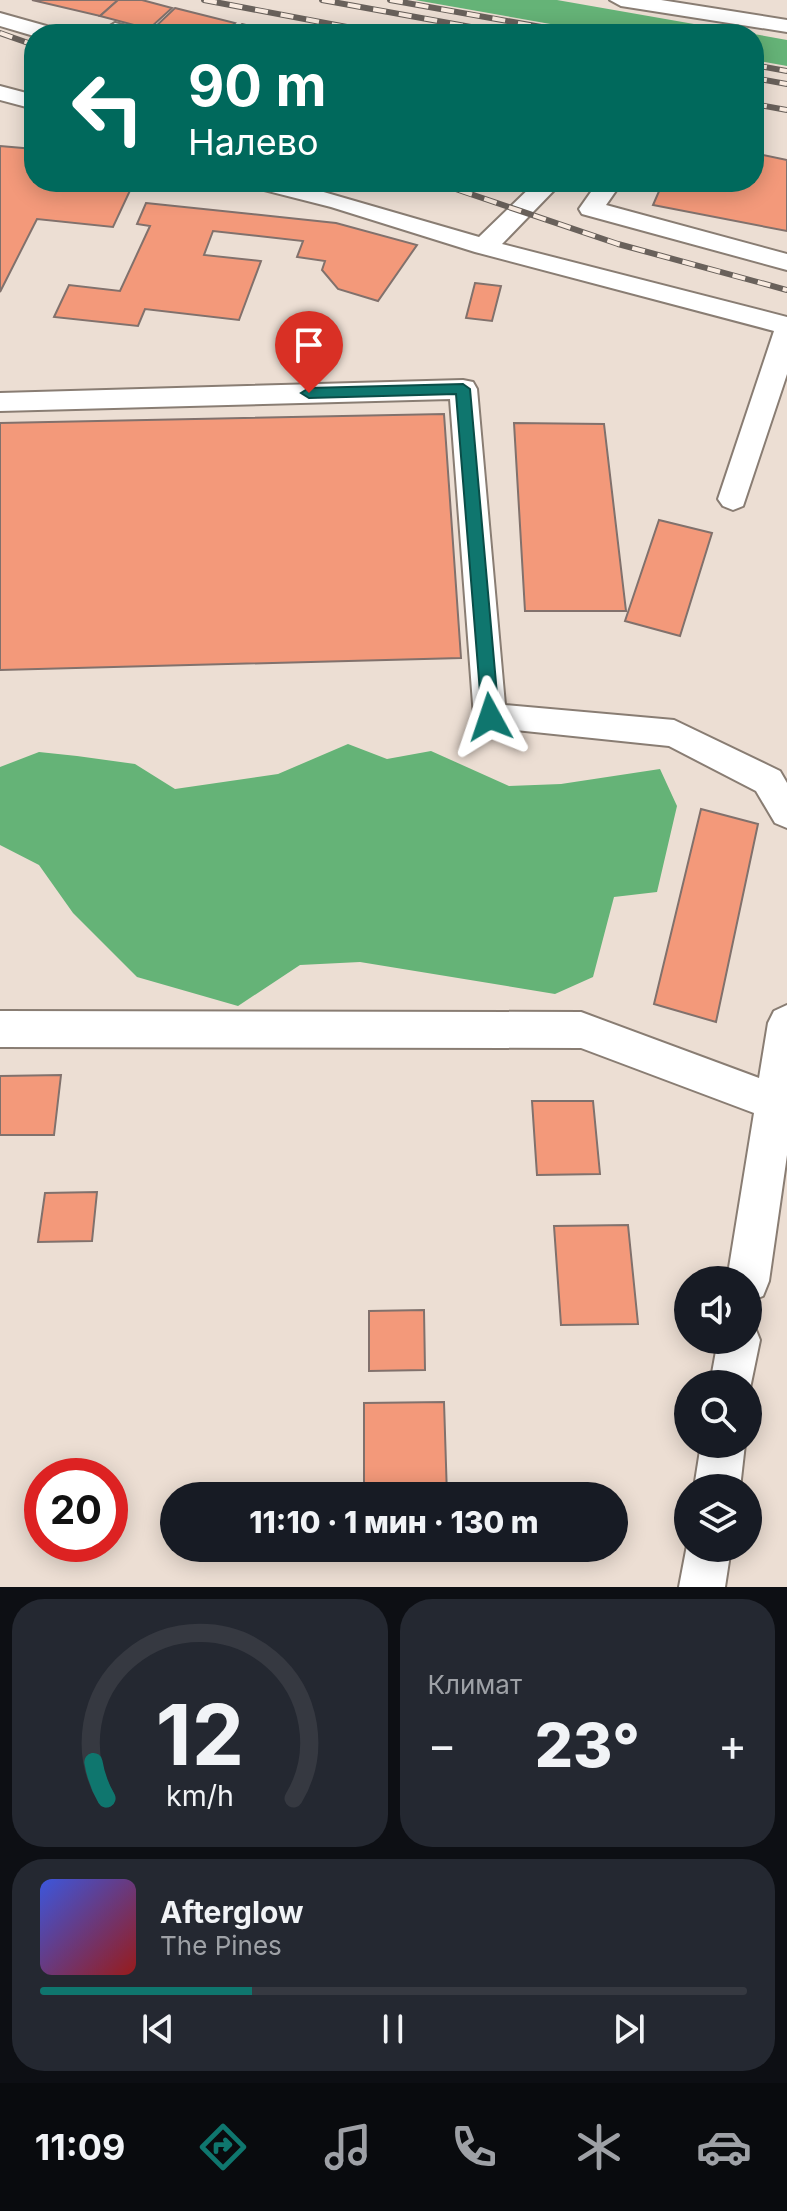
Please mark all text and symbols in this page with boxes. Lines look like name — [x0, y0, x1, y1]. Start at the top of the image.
text: 90 m — [188, 52, 327, 120]
icon: left — [56, 56, 160, 160]
text: Налево — [188, 120, 319, 164]
pin — [275, 311, 343, 393]
icon: arrive — [287, 323, 331, 367]
position arrow — [448, 675, 532, 759]
map controls — [674, 1266, 762, 1562]
button: sound — [674, 1266, 762, 1354]
button: search — [674, 1370, 762, 1458]
speed limit sign: 20 — [24, 1458, 128, 1562]
button: layers — [674, 1474, 762, 1562]
text: 11:10 · 1 мин · 130 m — [249, 1504, 539, 1540]
text: Климат — [428, 1669, 522, 1700]
text: 12 — [156, 1684, 244, 1785]
text: 23° — [535, 1709, 640, 1781]
text: − — [428, 1718, 457, 1772]
text: + — [718, 1718, 747, 1772]
text: km/h — [166, 1778, 234, 1813]
text: Afterglow — [160, 1894, 304, 1930]
text: The Pines — [160, 1930, 282, 1961]
icon: previous — [136, 2007, 180, 2051]
icon: pause — [371, 2007, 415, 2051]
icon: next — [607, 2007, 651, 2051]
icon: directions — [195, 2119, 251, 2175]
icon: music — [320, 2119, 376, 2175]
icon: phone — [446, 2119, 502, 2175]
icon: climate — [571, 2119, 627, 2175]
icon: car — [696, 2119, 752, 2175]
text: 11:09 — [35, 2125, 125, 2169]

